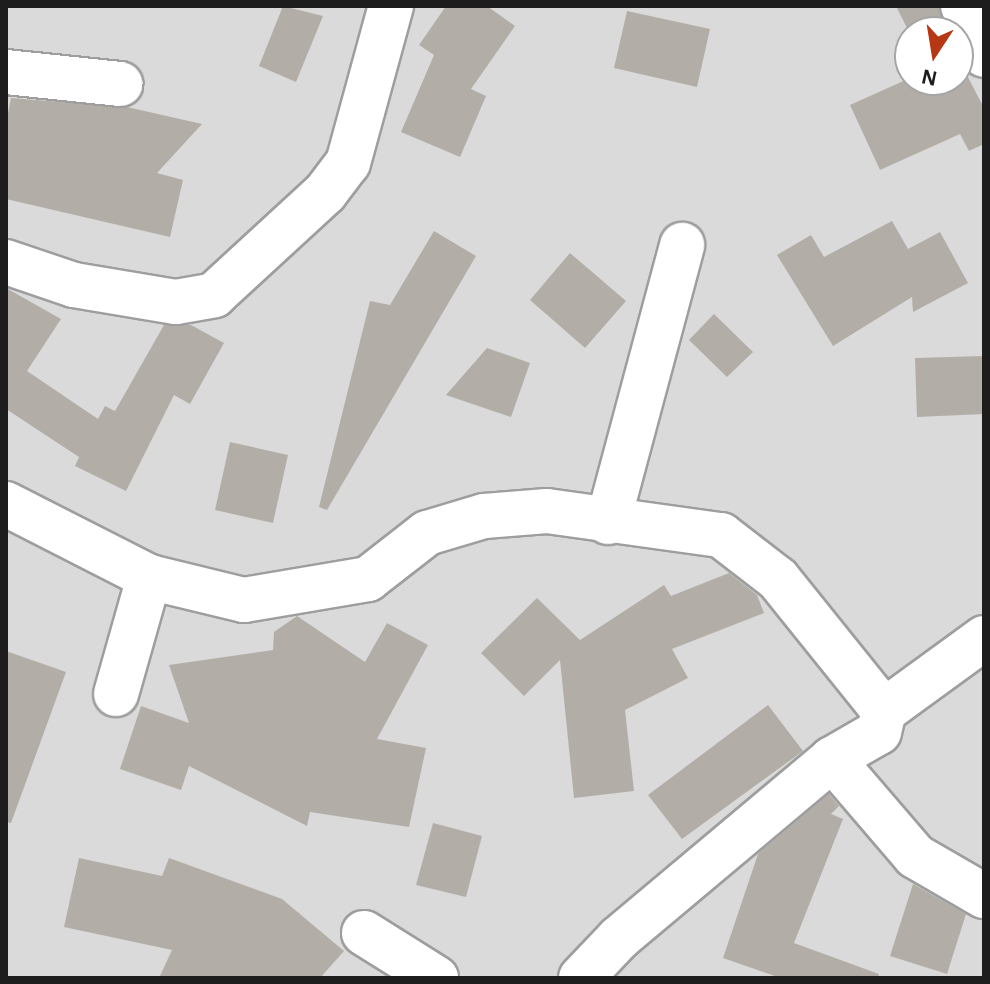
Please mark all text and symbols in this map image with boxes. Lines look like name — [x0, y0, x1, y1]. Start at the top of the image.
north arrow — [894, 16, 974, 96]
text: N — [920, 65, 939, 90]

